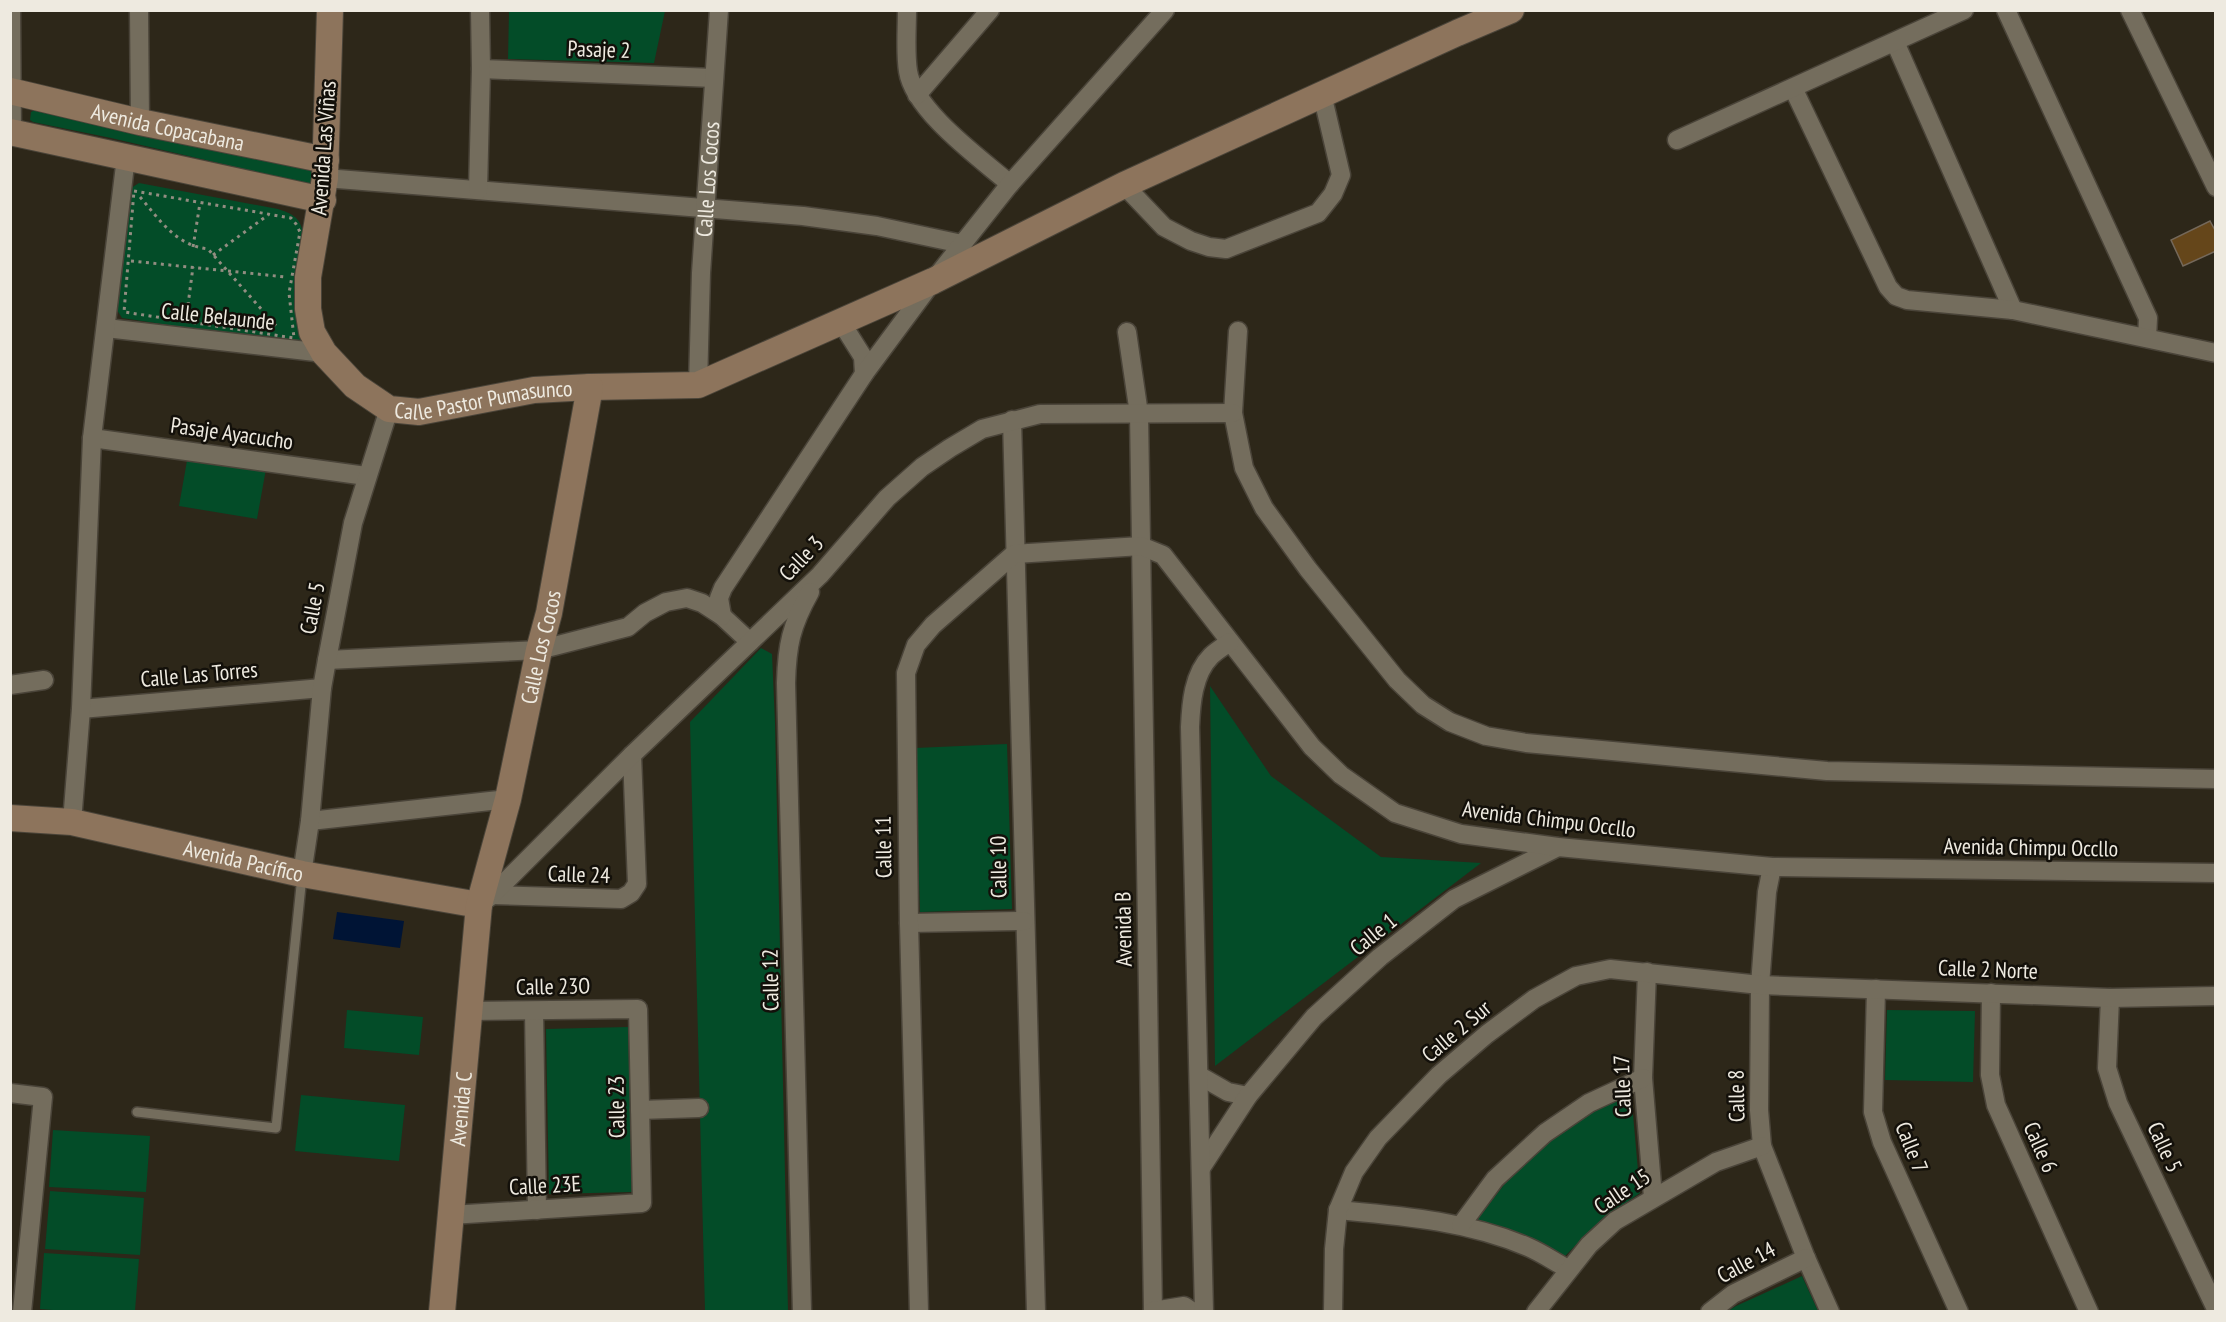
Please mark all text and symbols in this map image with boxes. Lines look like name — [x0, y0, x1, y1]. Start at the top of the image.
street label: Pasaje 2 — [567, 34, 631, 64]
street label: Avenida Las Viñas — [304, 80, 342, 216]
street label: Avenida Copacabana — [89, 97, 247, 157]
street label: Calle Los Cocos — [689, 121, 725, 238]
street label: Calle Belaunde — [160, 296, 276, 336]
street label: Calle Pastor Pumasunco — [393, 374, 573, 426]
street label: Pasaje Ayacucho — [169, 411, 295, 455]
street label: Calle 3 — [773, 529, 829, 587]
street label: Calle 5 — [293, 580, 331, 636]
street label: Calle Los Cocos — [514, 588, 567, 706]
street label: Calle Las Torres — [139, 655, 259, 693]
street label: Avenida Chimpu Occllo — [1461, 794, 1637, 844]
street label: Calle 11 — [868, 816, 898, 878]
street label: Avenida Chimpu Occllo — [1944, 831, 2118, 863]
street label: Avenida Pacífico — [181, 834, 306, 888]
street label: Calle 10 — [983, 835, 1013, 898]
street label: Calle 24 — [547, 859, 611, 889]
street label: Avenida B — [1108, 891, 1138, 967]
street label: Calle 1 — [1344, 907, 1402, 961]
street label: Calle 12 — [755, 949, 785, 1011]
street label: Calle 2 Norte — [1938, 953, 2038, 985]
street label: Calle 23O — [516, 971, 590, 1001]
street label: Calle 2 Sur — [1416, 994, 1496, 1068]
street label: Calle 17 — [1607, 1054, 1637, 1118]
street label: Avenida C — [443, 1070, 478, 1147]
street label: Calle 8 — [1722, 1070, 1750, 1122]
street label: Calle 23 — [601, 1076, 631, 1138]
street label: Calle 7 — [1889, 1117, 1935, 1177]
street label: Calle 6 — [2018, 1117, 2064, 1177]
street label: Calle 5 — [2141, 1117, 2189, 1177]
street label: Calle 15 — [1588, 1162, 1656, 1220]
street label: Calle 23E — [508, 1169, 582, 1201]
street label: Calle 14 — [1712, 1235, 1780, 1289]

